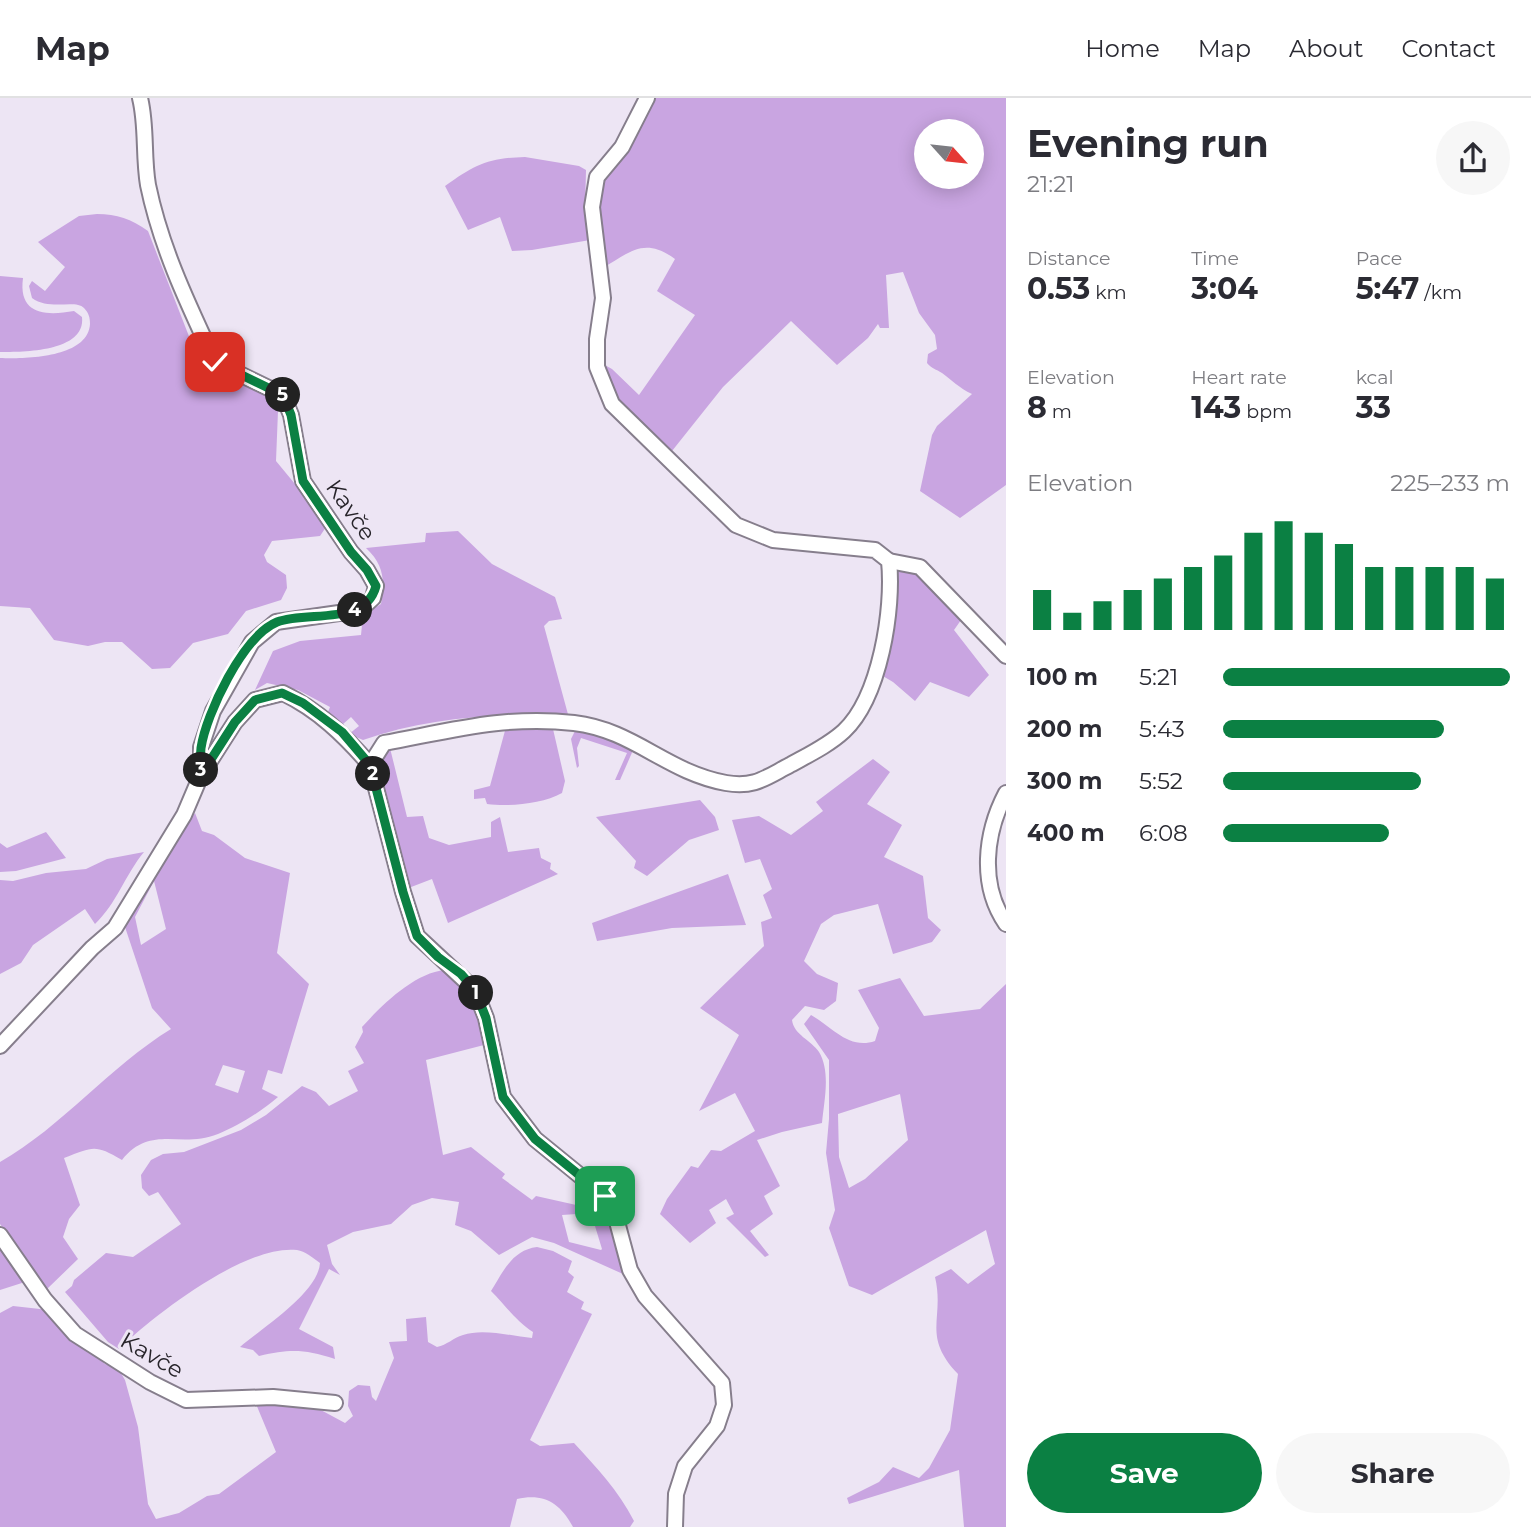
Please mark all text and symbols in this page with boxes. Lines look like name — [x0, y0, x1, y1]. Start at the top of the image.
text: Map — [35, 28, 110, 68]
text: Home — [1085, 34, 1160, 63]
text: Map — [1198, 34, 1251, 63]
text: About — [1289, 34, 1363, 63]
text: Contact — [1401, 34, 1496, 63]
north arrow — [914, 119, 984, 189]
map controls — [914, 119, 984, 189]
text: Evening run — [1027, 120, 1269, 167]
button: share — [1436, 121, 1510, 195]
text: 21:21 — [1027, 170, 1075, 198]
text: Distance — [1027, 247, 1110, 270]
text: Time — [1191, 247, 1239, 270]
text: Pace — [1356, 247, 1402, 270]
text: 0.53 — [1027, 270, 1090, 307]
text: 3:04 — [1191, 270, 1258, 307]
text: 5:47 — [1356, 270, 1419, 307]
text: km — [1090, 281, 1127, 304]
text: /km — [1419, 281, 1462, 304]
pin — [185, 332, 245, 392]
icon: check — [196, 343, 234, 381]
text: Elevation — [1027, 366, 1115, 389]
text: Heart rate — [1191, 366, 1287, 389]
text: kcal — [1356, 366, 1394, 389]
pin: 5 — [266, 378, 300, 412]
text: 5 — [277, 383, 288, 406]
text: 8 — [1027, 389, 1047, 426]
text: 143 — [1191, 389, 1241, 426]
text: 33 — [1356, 389, 1391, 426]
text: m — [1047, 400, 1072, 423]
text: bpm — [1241, 400, 1292, 423]
text: Elevation — [1027, 469, 1133, 497]
text: 225–233 m — [1390, 469, 1510, 497]
street label: Kavče — [320, 474, 382, 546]
pin: 4 — [338, 592, 372, 628]
text: 4 — [348, 598, 361, 621]
text: 100 m — [1027, 663, 1098, 691]
text: 5:21 — [1139, 663, 1178, 691]
text: 200 m — [1027, 715, 1102, 743]
text: 5:43 — [1139, 715, 1185, 743]
pin: 3 — [184, 752, 218, 788]
pin: 2 — [356, 756, 390, 792]
text: 3 — [195, 758, 206, 781]
text: 2 — [367, 762, 378, 785]
text: 300 m — [1027, 767, 1103, 795]
text: 5:52 — [1139, 767, 1183, 795]
text: 400 m — [1027, 819, 1105, 847]
text: 6:08 — [1139, 819, 1188, 847]
pin: 1 — [458, 976, 494, 1010]
text: 1 — [472, 981, 479, 1004]
pin — [575, 1166, 635, 1226]
icon: arrive — [586, 1177, 624, 1215]
street label: Kavče — [115, 1326, 189, 1384]
button: Save — [1027, 1433, 1262, 1513]
button: Share — [1276, 1433, 1510, 1513]

